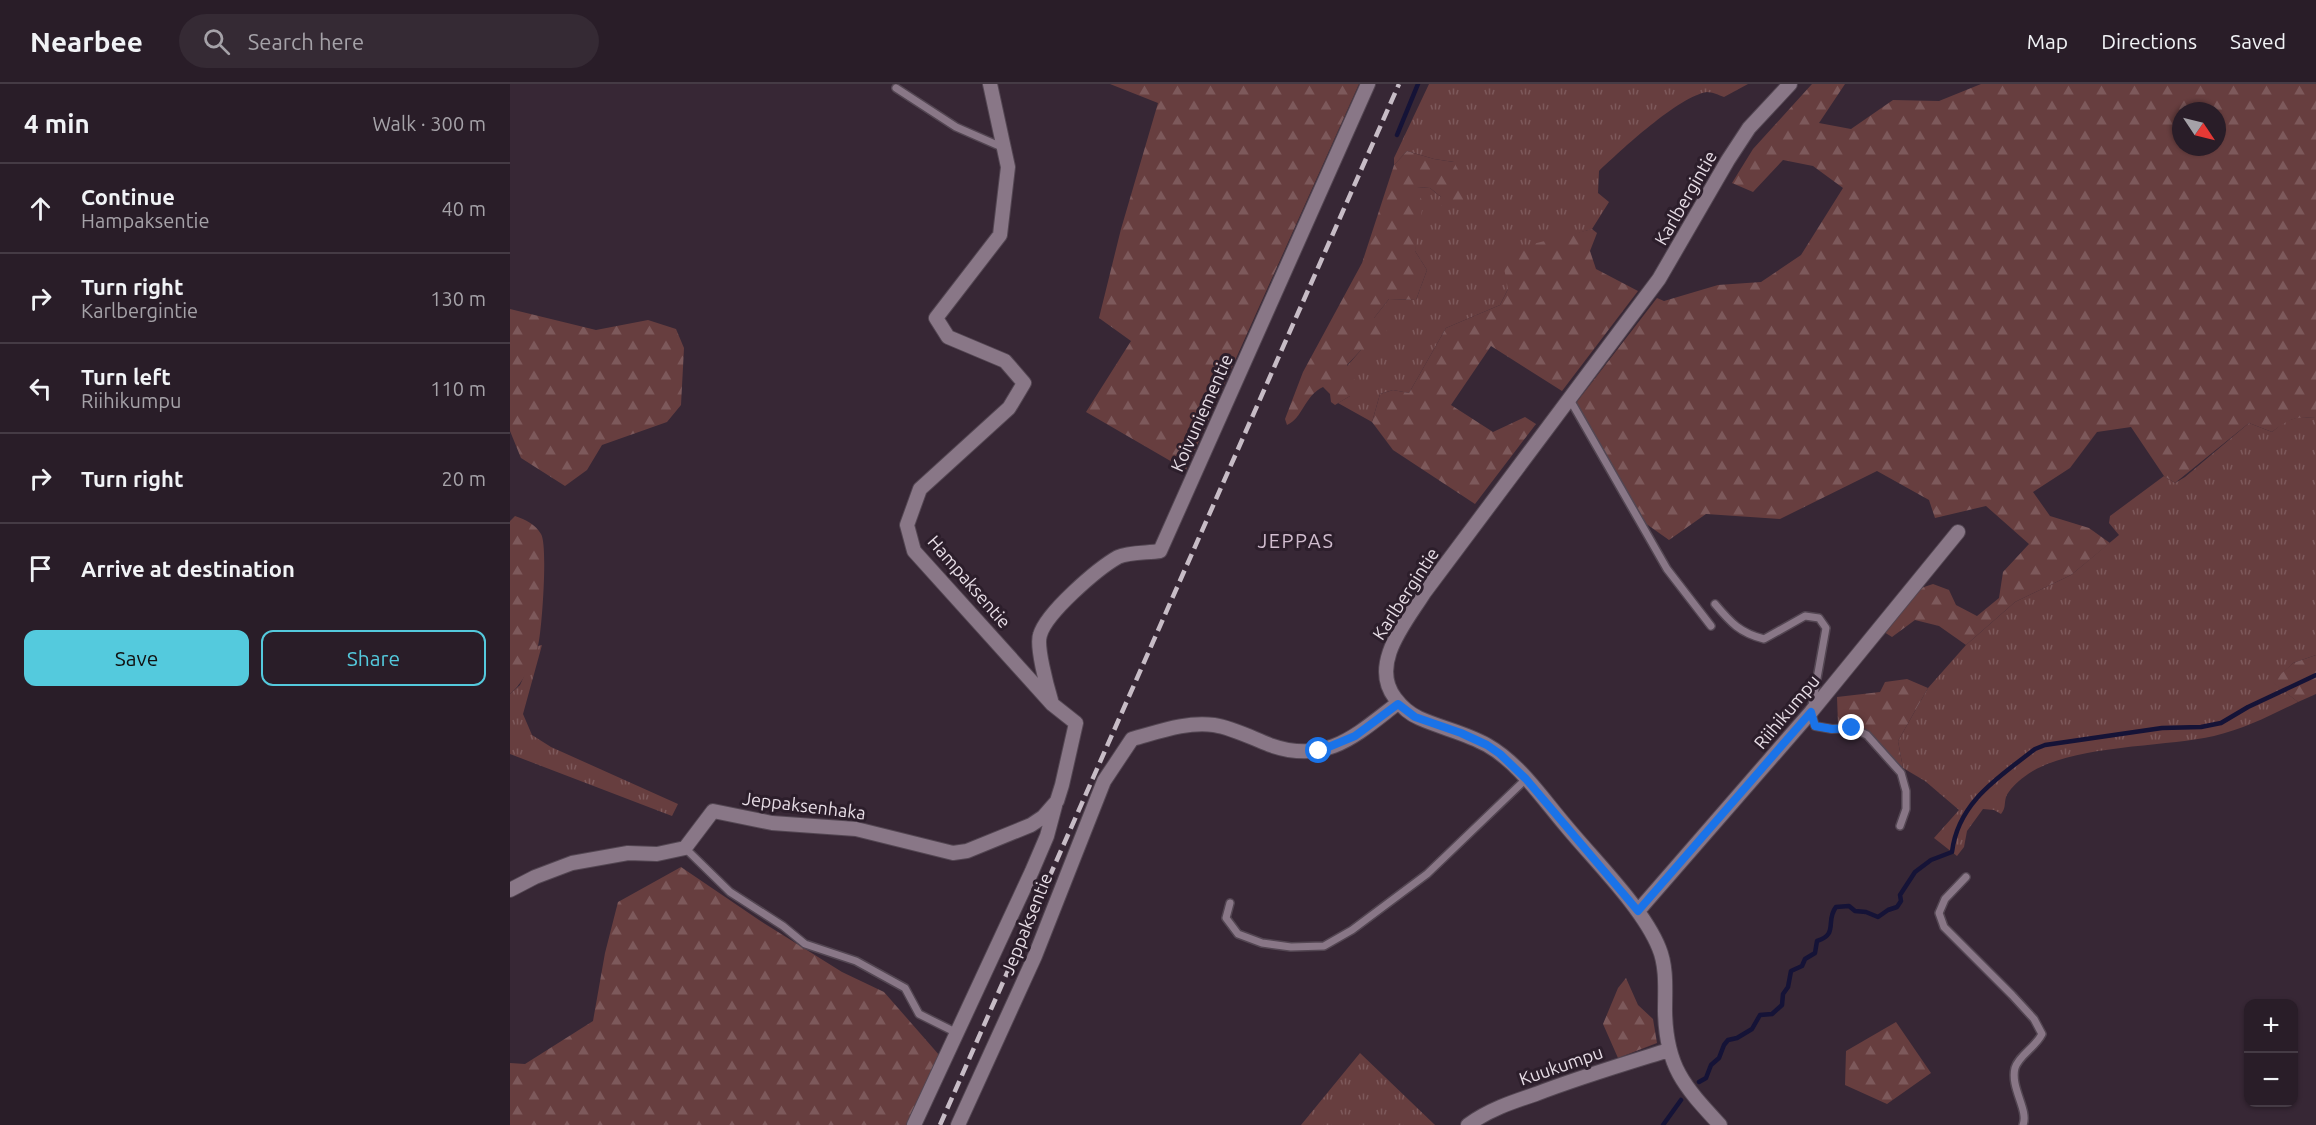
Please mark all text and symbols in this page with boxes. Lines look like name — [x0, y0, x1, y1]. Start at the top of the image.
search box — [179, 14, 599, 68]
icon: search — [200, 25, 233, 58]
text: Nearbee — [30, 26, 143, 57]
text: Search here — [248, 29, 364, 54]
text: Map — [2027, 29, 2068, 53]
text: Directions — [2101, 29, 2197, 53]
text: Saved — [2230, 29, 2286, 53]
north arrow — [2172, 102, 2226, 156]
text: 4 min — [24, 109, 90, 138]
text: Walk · 300 m — [373, 112, 486, 135]
street label: Karlbergintie — [1650, 147, 1720, 248]
text: Continue — [81, 184, 175, 209]
icon: ahead — [24, 192, 57, 225]
text: 40 m — [442, 197, 486, 220]
text: Hampaksentie — [81, 209, 209, 232]
text: Turn right — [81, 274, 183, 299]
icon: right — [24, 282, 57, 315]
text: 130 m — [430, 287, 486, 310]
text: Karlbergintie — [81, 299, 198, 322]
street label: Koivuniementie — [1166, 351, 1236, 474]
text: Turn left — [81, 364, 171, 389]
icon: left — [24, 372, 57, 405]
text: 110 m — [430, 377, 486, 400]
text: Riihikumpu — [81, 389, 181, 412]
icon: right — [24, 462, 57, 495]
text: Turn right — [81, 466, 183, 491]
text: 20 m — [442, 467, 486, 490]
district label: JEPPAS — [1258, 529, 1334, 552]
street label: Hampaksentie — [924, 531, 1015, 632]
street label: Karlbergintie — [1368, 544, 1442, 643]
icon: arrive — [24, 552, 57, 585]
text: Arrive at destination — [81, 556, 295, 581]
button: Save — [24, 630, 249, 686]
button: Share — [261, 630, 486, 686]
street label: Riihikumpu — [1750, 670, 1823, 752]
route end — [1838, 714, 1864, 740]
route start — [1305, 737, 1331, 763]
street label: Jeppaksenhaka — [741, 788, 867, 822]
street label: Jeppaksentie — [997, 870, 1056, 977]
map controls — [2244, 999, 2298, 1107]
button: + — [2244, 999, 2298, 1053]
street label: Kuukumpu — [1516, 1041, 1605, 1089]
button: − — [2244, 1053, 2298, 1107]

